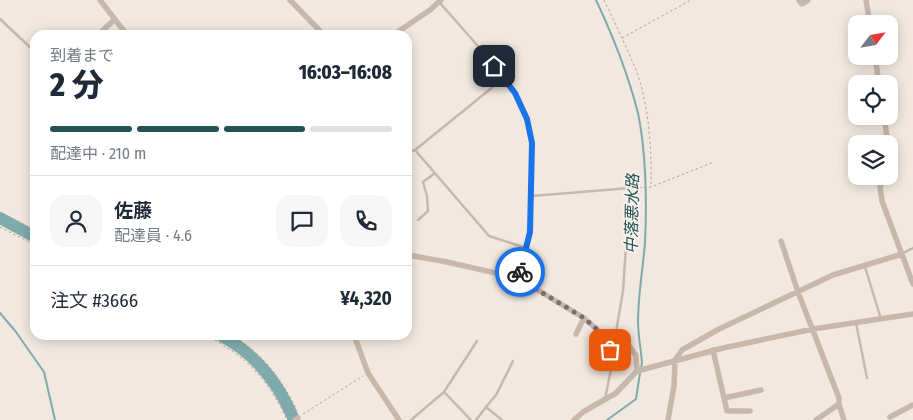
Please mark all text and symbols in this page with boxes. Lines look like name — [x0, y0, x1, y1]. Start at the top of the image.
north arrow — [848, 15, 898, 65]
map controls — [848, 15, 898, 185]
pin — [473, 45, 515, 87]
text: 到着まで — [50, 46, 114, 65]
icon: home — [480, 52, 508, 80]
text: 16:03–16:08 — [299, 61, 392, 84]
text: 2 分 — [50, 66, 103, 104]
button: locate — [848, 75, 898, 125]
button: layers — [848, 135, 898, 185]
text: 配達中 · 210 m — [50, 144, 146, 163]
water label: 中落悪水路 — [622, 172, 642, 254]
button: person — [50, 195, 102, 247]
button: chat — [276, 195, 328, 247]
button: phone — [340, 195, 392, 247]
text: 佐藤 — [114, 199, 152, 222]
text: 配達員 · 4.6 — [114, 226, 192, 245]
courier — [495, 247, 545, 297]
icon: bike — [506, 258, 534, 286]
text: ¥4,320 — [340, 287, 392, 310]
text: 注文 #3666 — [50, 289, 138, 312]
pin — [589, 329, 631, 371]
icon: bag — [596, 336, 624, 364]

